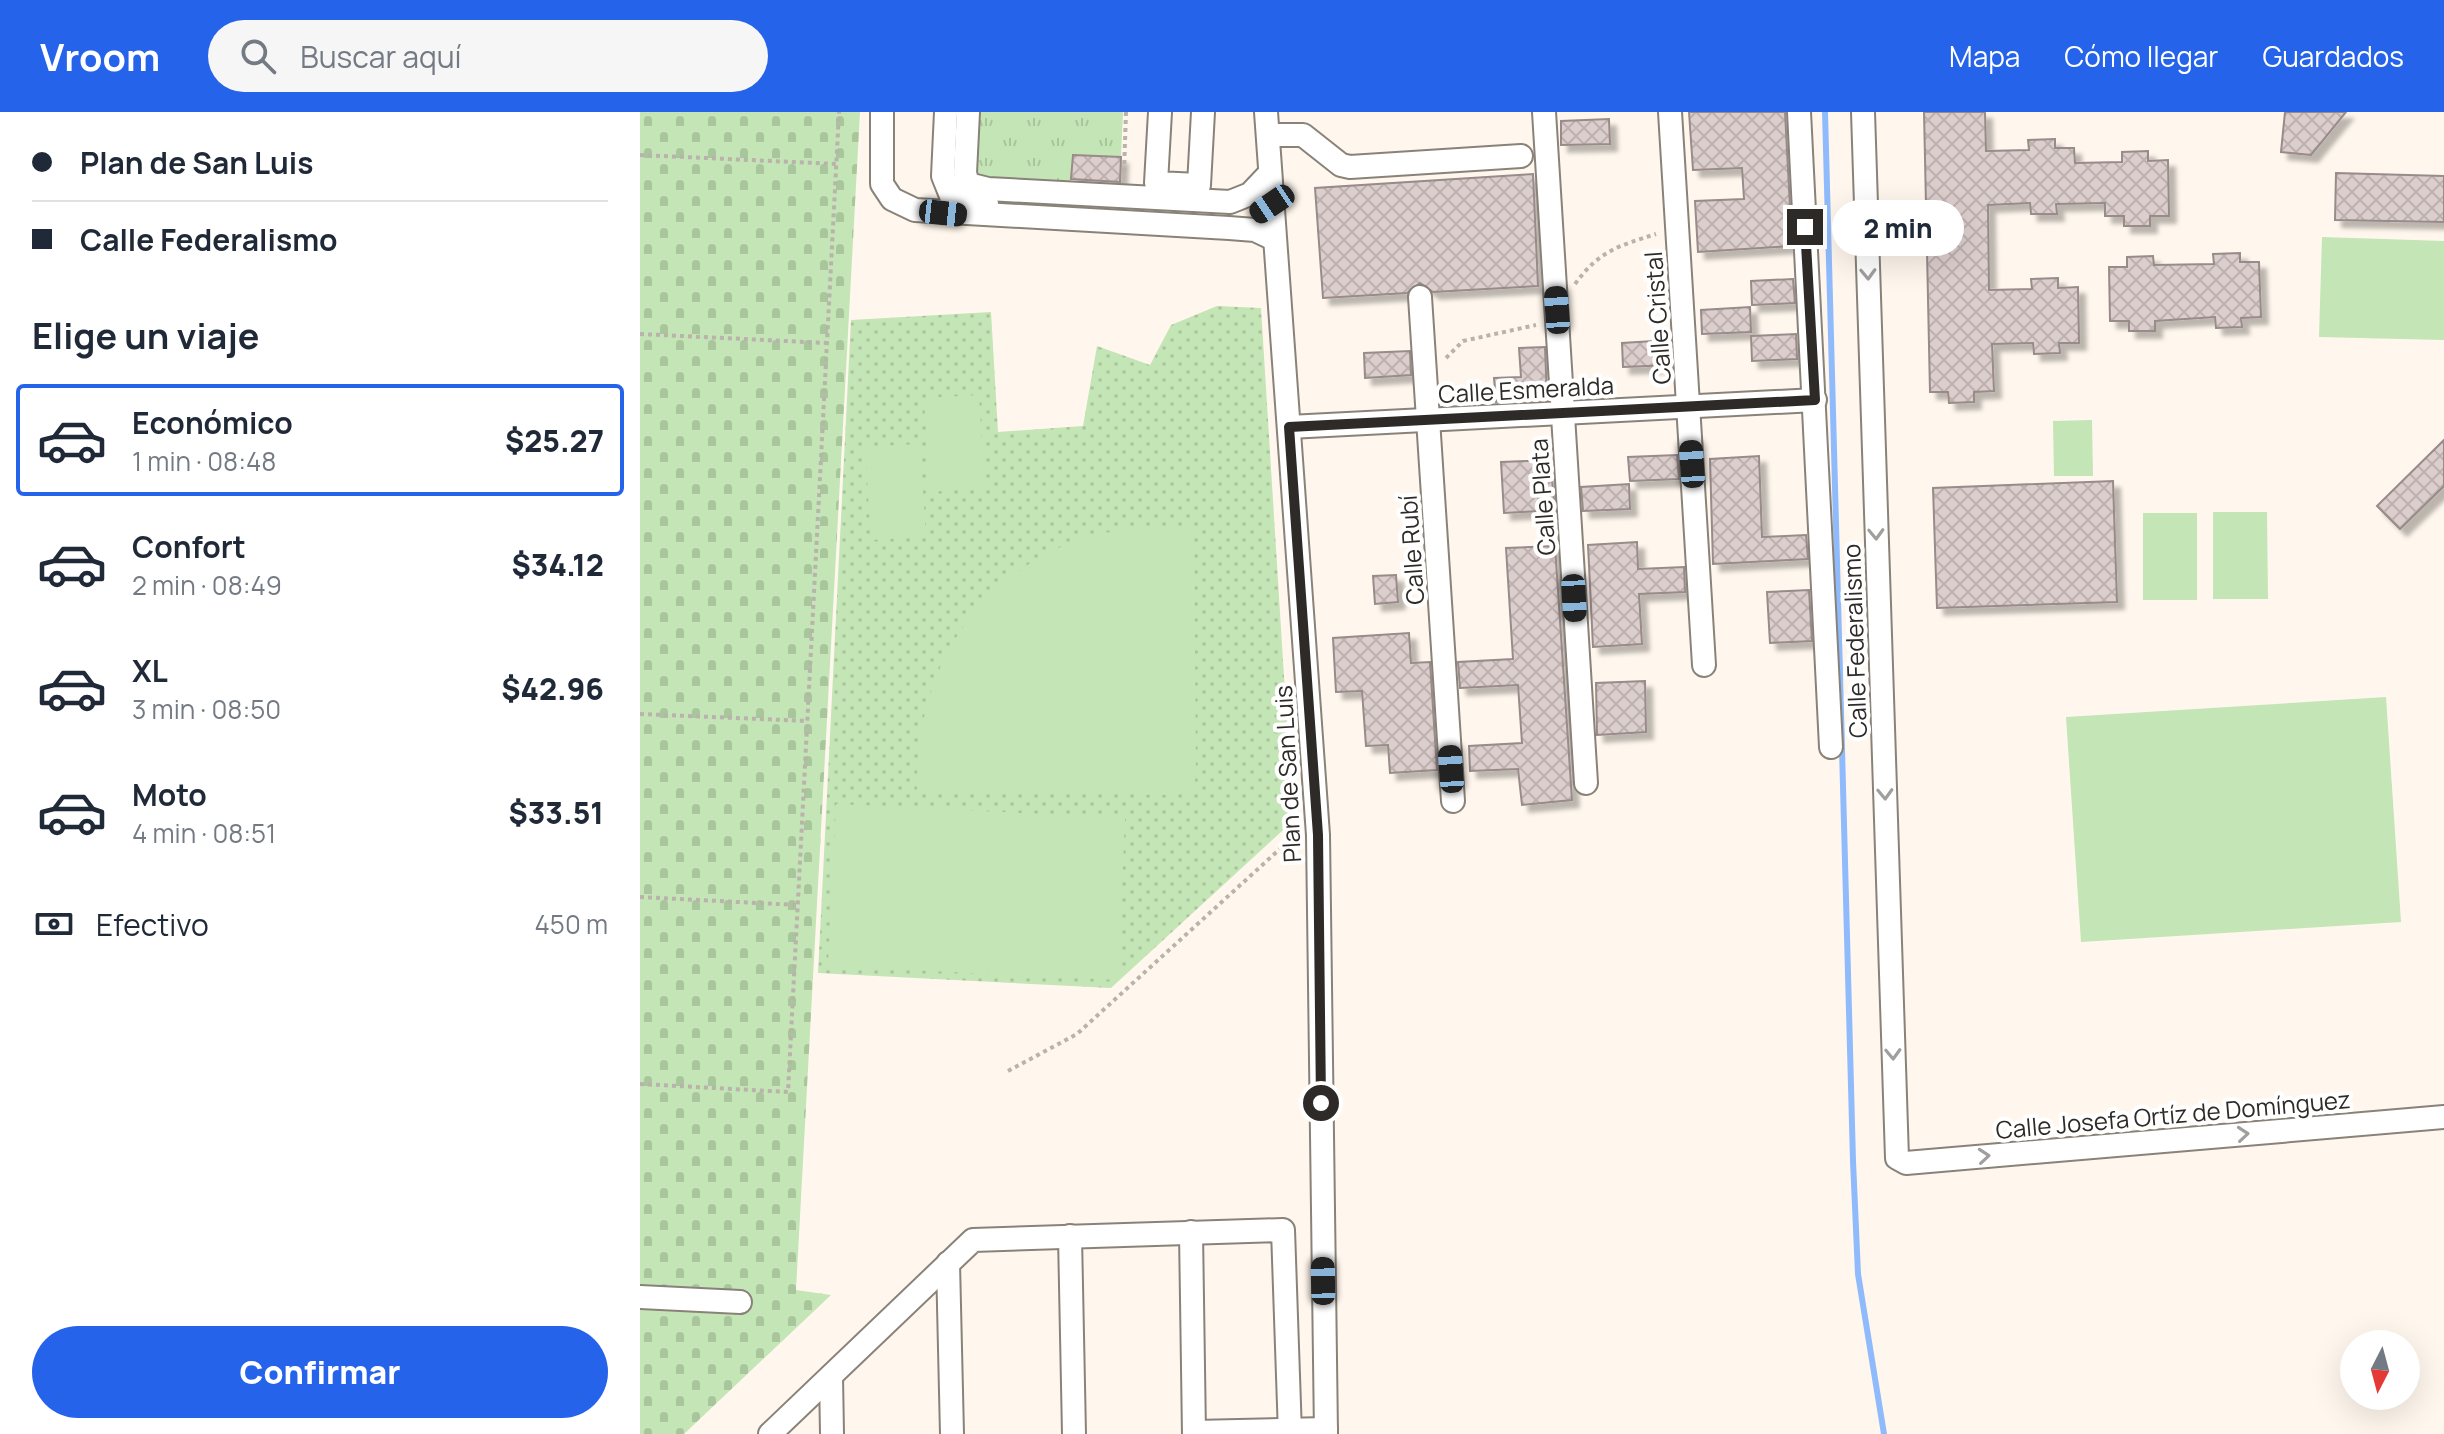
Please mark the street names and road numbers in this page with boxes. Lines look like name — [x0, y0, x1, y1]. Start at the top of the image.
street label: Calle Cristal — [1636, 250, 1678, 386]
street label: Calle Esmeralda — [1437, 368, 1615, 410]
street label: Calle Plata — [1521, 438, 1563, 556]
street label: Calle Rubí — [1391, 494, 1431, 606]
street label: Calle Federalismo — [1834, 543, 1874, 739]
street label: Plan de San Luis — [1266, 685, 1308, 863]
street label: Calle Josefa Ortíz de Domínguez — [1994, 1082, 2352, 1146]

